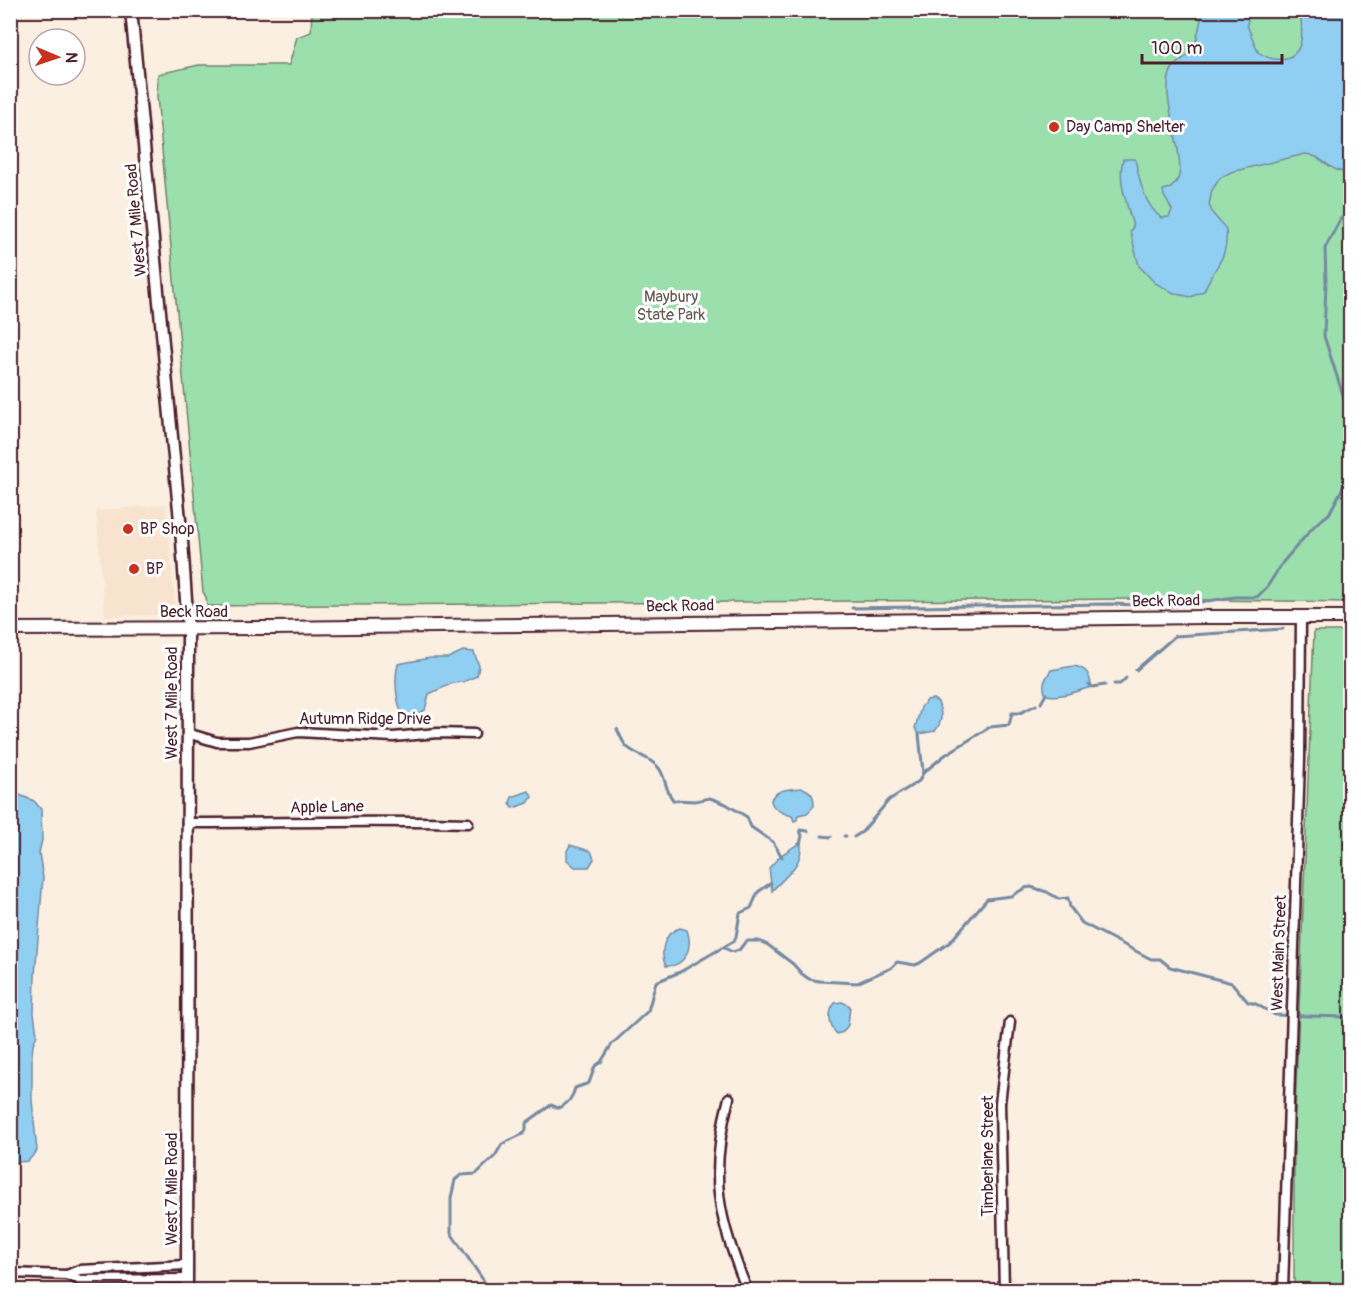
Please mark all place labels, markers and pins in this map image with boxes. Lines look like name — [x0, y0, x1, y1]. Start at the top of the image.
place label: Day Camp Shelter — [1066, 117, 1185, 137]
marker: Day Camp Shelter — [1047, 120, 1061, 134]
place label: BP Shop — [140, 519, 195, 539]
marker: BP Shop — [121, 522, 135, 536]
place label: BP — [146, 559, 164, 579]
marker: BP — [127, 562, 141, 576]

